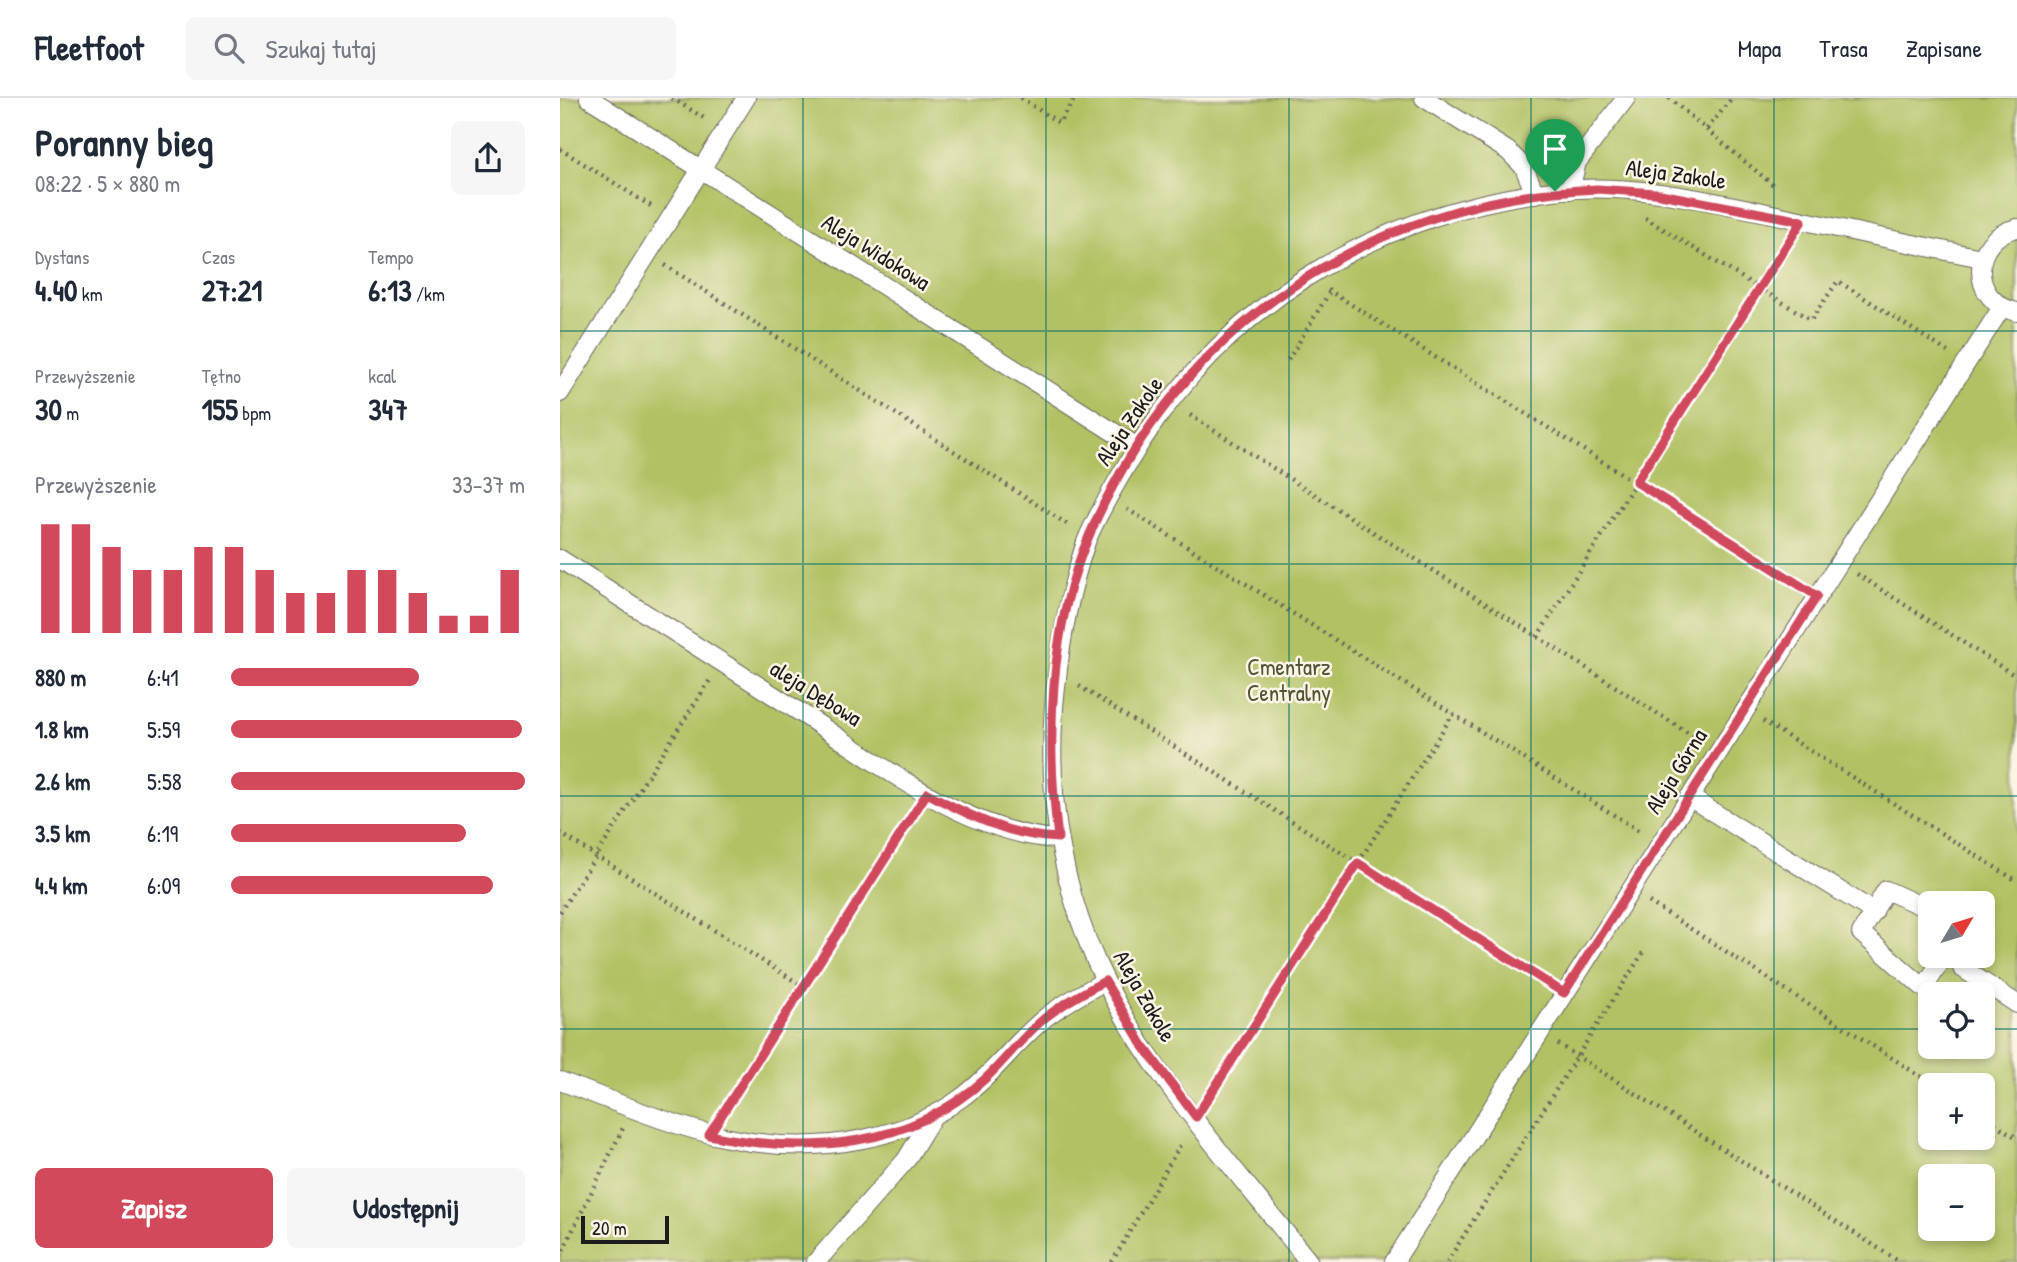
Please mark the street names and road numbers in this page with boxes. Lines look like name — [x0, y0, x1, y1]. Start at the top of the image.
street label: Aleja Zakole — [1624, 151, 1728, 196]
street label: Aleja Widokowa — [816, 206, 936, 297]
street label: Aleja Zakole — [1088, 370, 1170, 471]
street label: aleja Dębowa — [765, 652, 868, 733]
street label: Aleja Górna — [1637, 722, 1714, 819]
street label: Aleja Zakole — [1107, 944, 1184, 1047]

